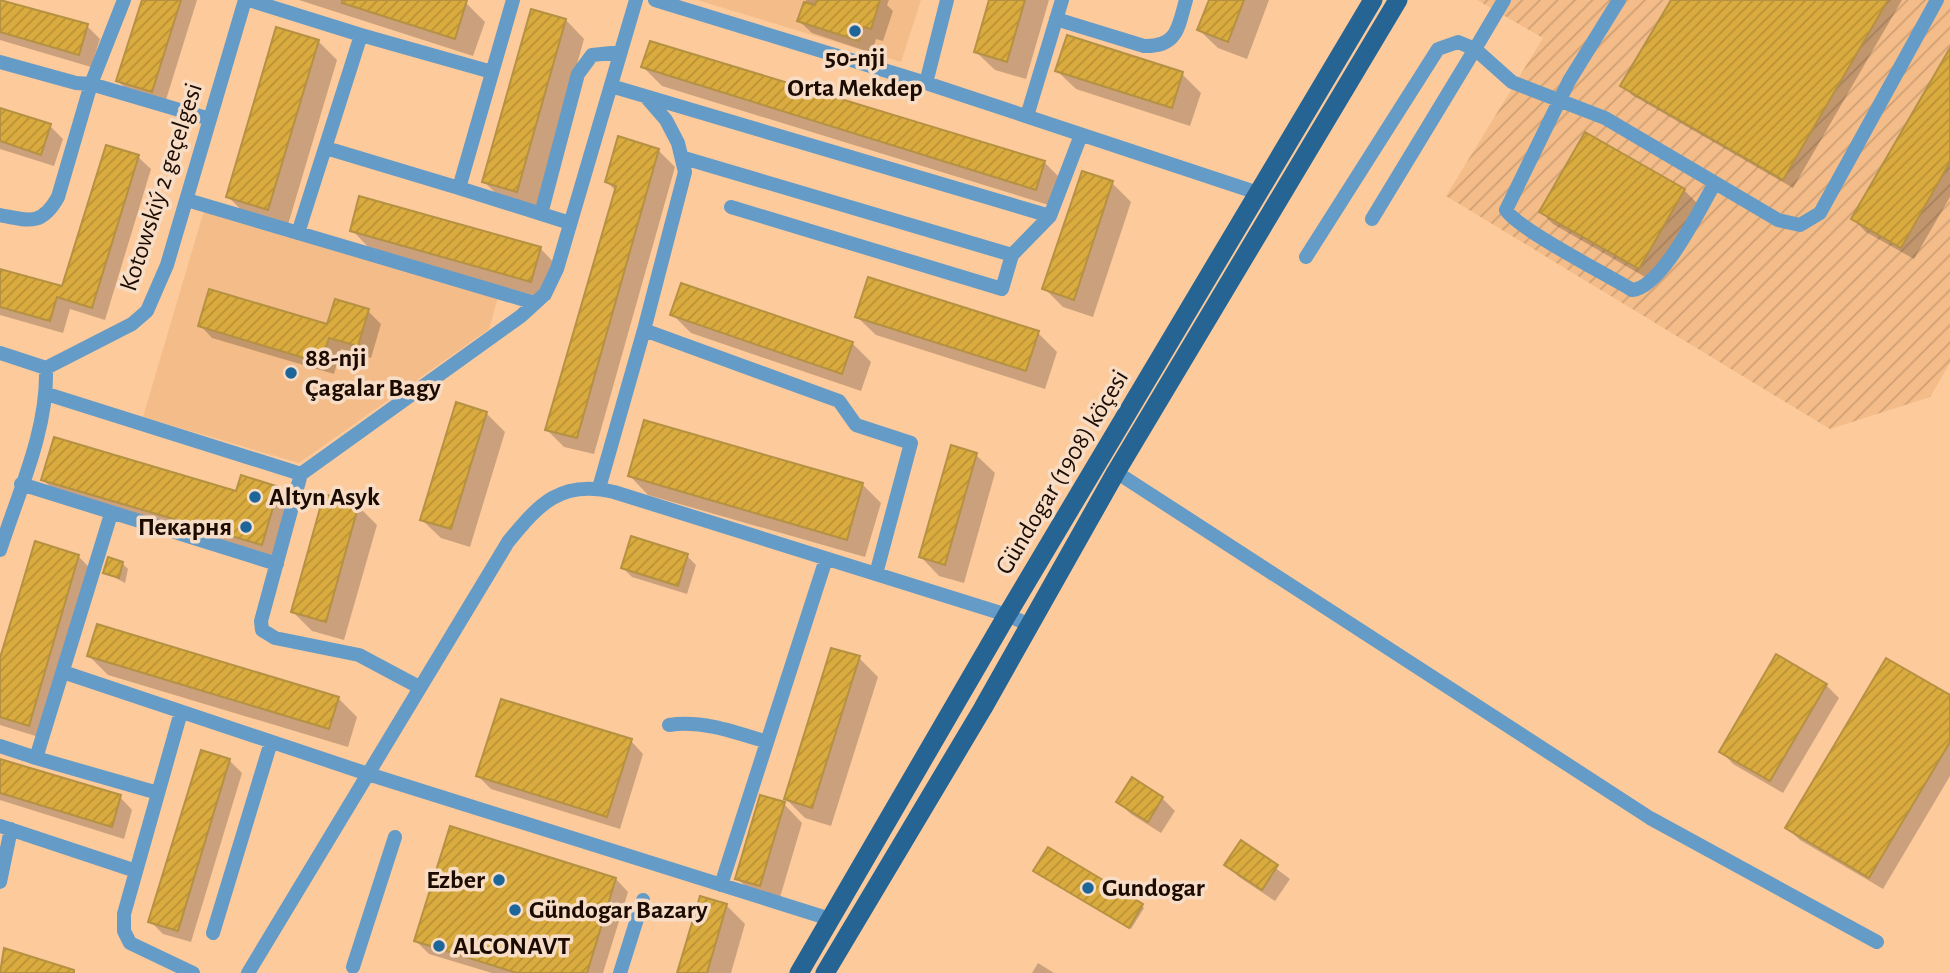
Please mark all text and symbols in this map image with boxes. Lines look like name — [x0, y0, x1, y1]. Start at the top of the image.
marker: 50-nji Orta Mekdep — [847, 23, 863, 39]
place label: 50-nji Orta Mekdep — [787, 45, 923, 101]
street label: Kotowskiý 2 geçelgesi — [115, 80, 207, 294]
place label: 88-nji Çagalar Bagy — [305, 345, 441, 401]
marker: 88-nji Çagalar Bagy — [283, 365, 299, 381]
street label: Gündogar (1908) köçesi — [991, 365, 1133, 579]
place label: Altyn Asyk — [269, 484, 380, 510]
marker: Altyn Asyk — [247, 489, 263, 505]
place label: Пекарня — [138, 514, 232, 540]
marker: Пекарня — [238, 519, 254, 535]
place label: Ezber — [426, 867, 485, 893]
marker: Ezber — [491, 872, 507, 888]
place label: Gundogar — [1102, 875, 1205, 901]
marker: Gundogar — [1080, 880, 1096, 896]
place label: Gündogar Bazary — [529, 897, 708, 923]
marker: Gündogar Bazary — [507, 902, 523, 918]
place label: ALCONAVT — [453, 933, 570, 959]
marker: ALCONAVT — [431, 938, 447, 954]

